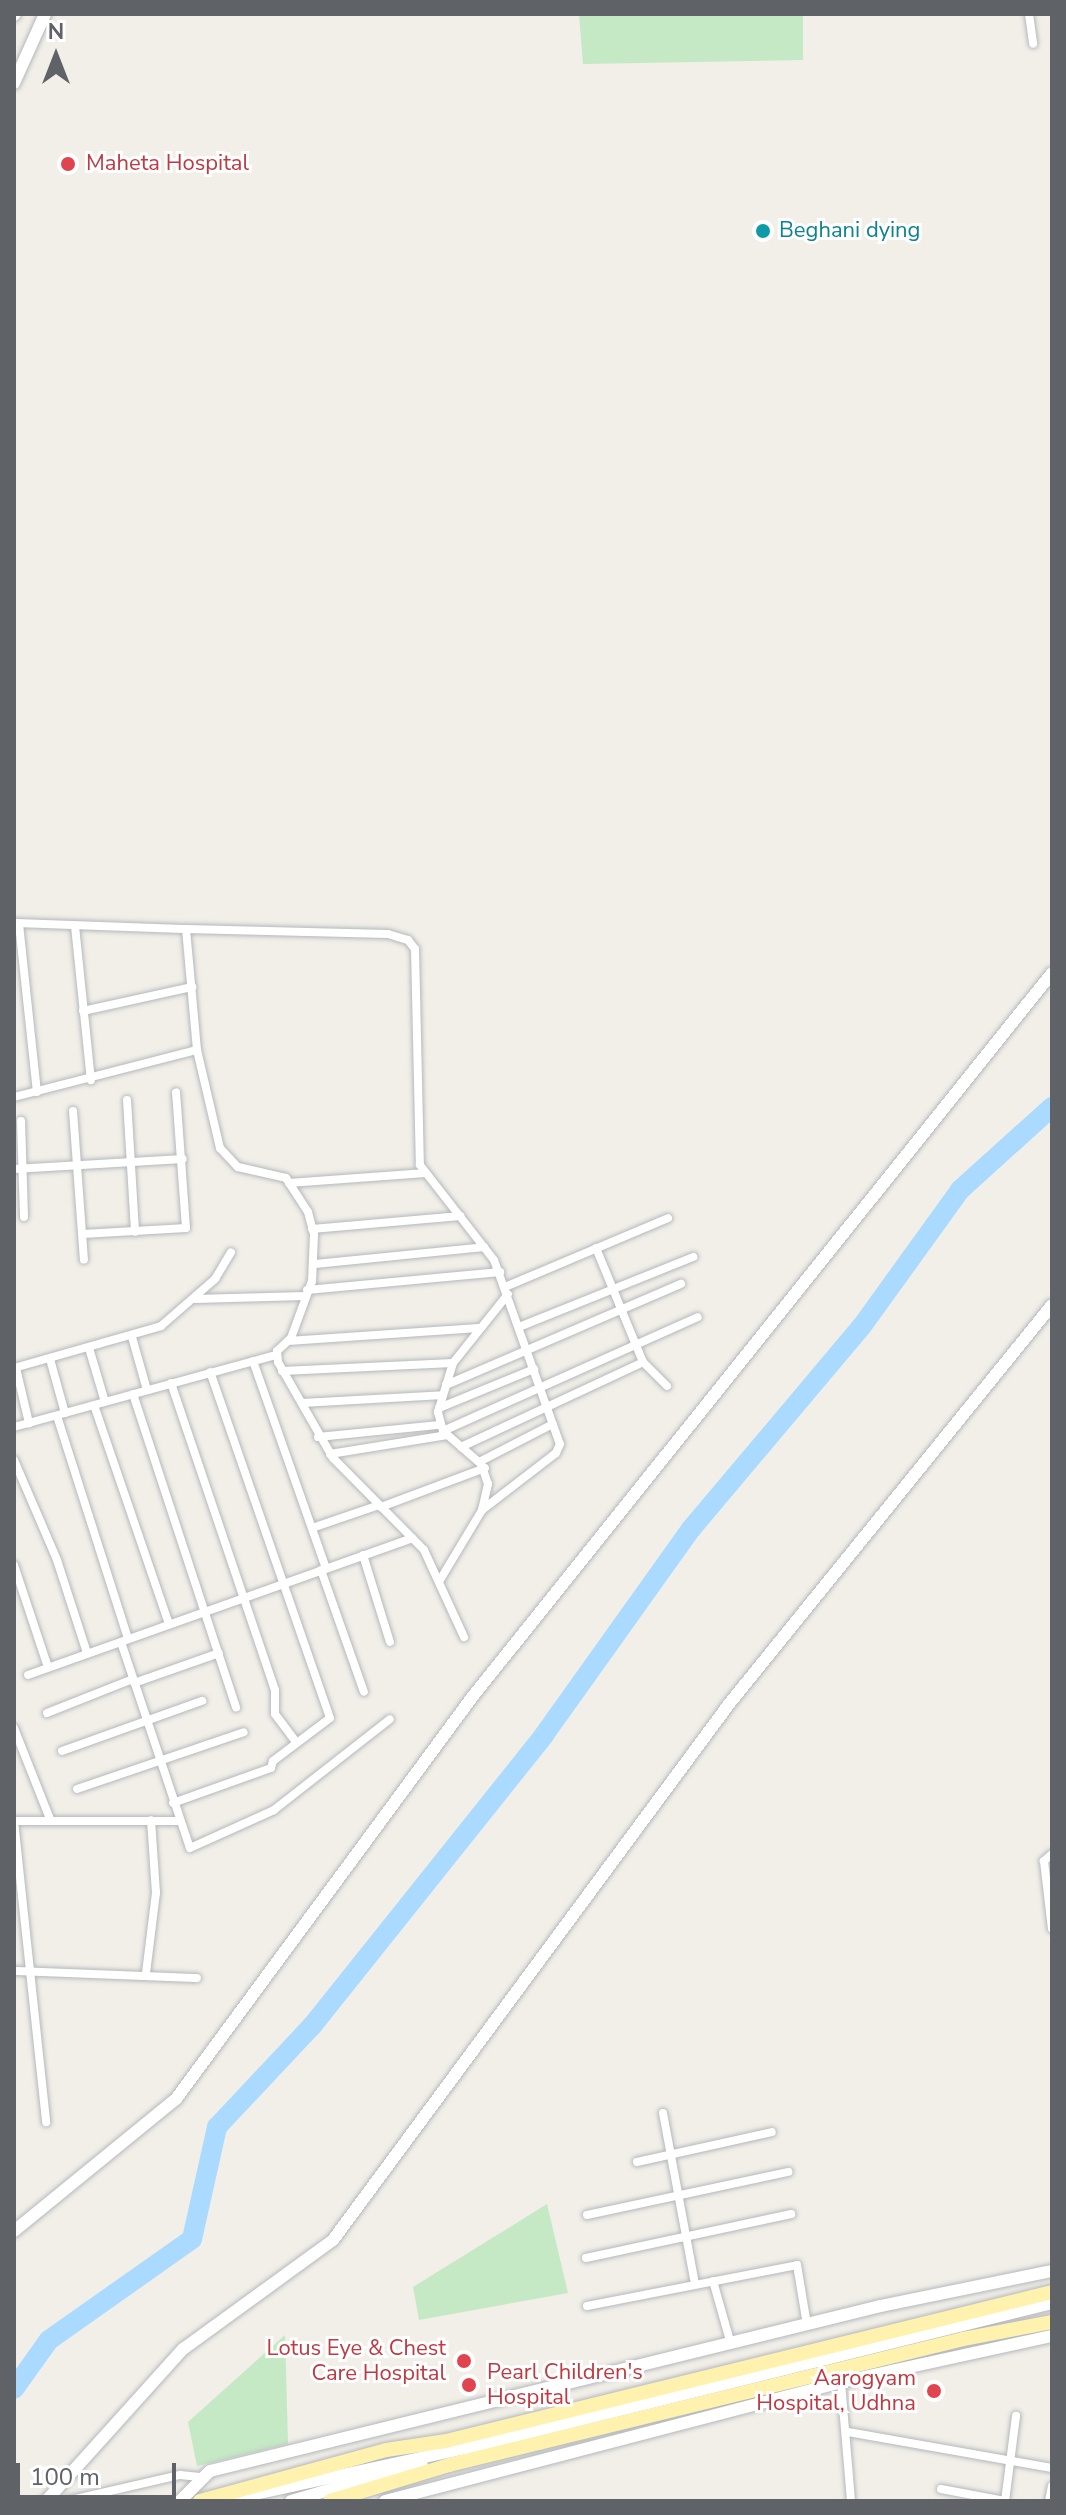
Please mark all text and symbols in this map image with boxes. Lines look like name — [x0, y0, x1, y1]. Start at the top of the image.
north arrow — [16, 16, 96, 96]
text: N — [48, 17, 64, 47]
place label: Maheta Hospital — [86, 151, 249, 177]
marker: Maheta Hospital — [57, 153, 79, 175]
place label: Beghani dying — [779, 218, 921, 244]
marker: Beghani dying — [754, 222, 772, 240]
place label: Lotus Eye & Chest Care Hospital — [267, 2335, 446, 2386]
marker: Lotus Eye & Chest Care Hospital — [453, 2350, 475, 2372]
place label: Pearl Children's Hospital — [487, 2359, 643, 2410]
place label: Aarogyam Hospital, Udhna — [756, 2365, 916, 2416]
marker: Pearl Children's Hospital — [458, 2374, 480, 2396]
marker: Aarogyam Hospital, Udhna — [923, 2380, 945, 2402]
scale bar — [20, 2447, 180, 2497]
text: 100 m — [30, 2461, 100, 2493]

